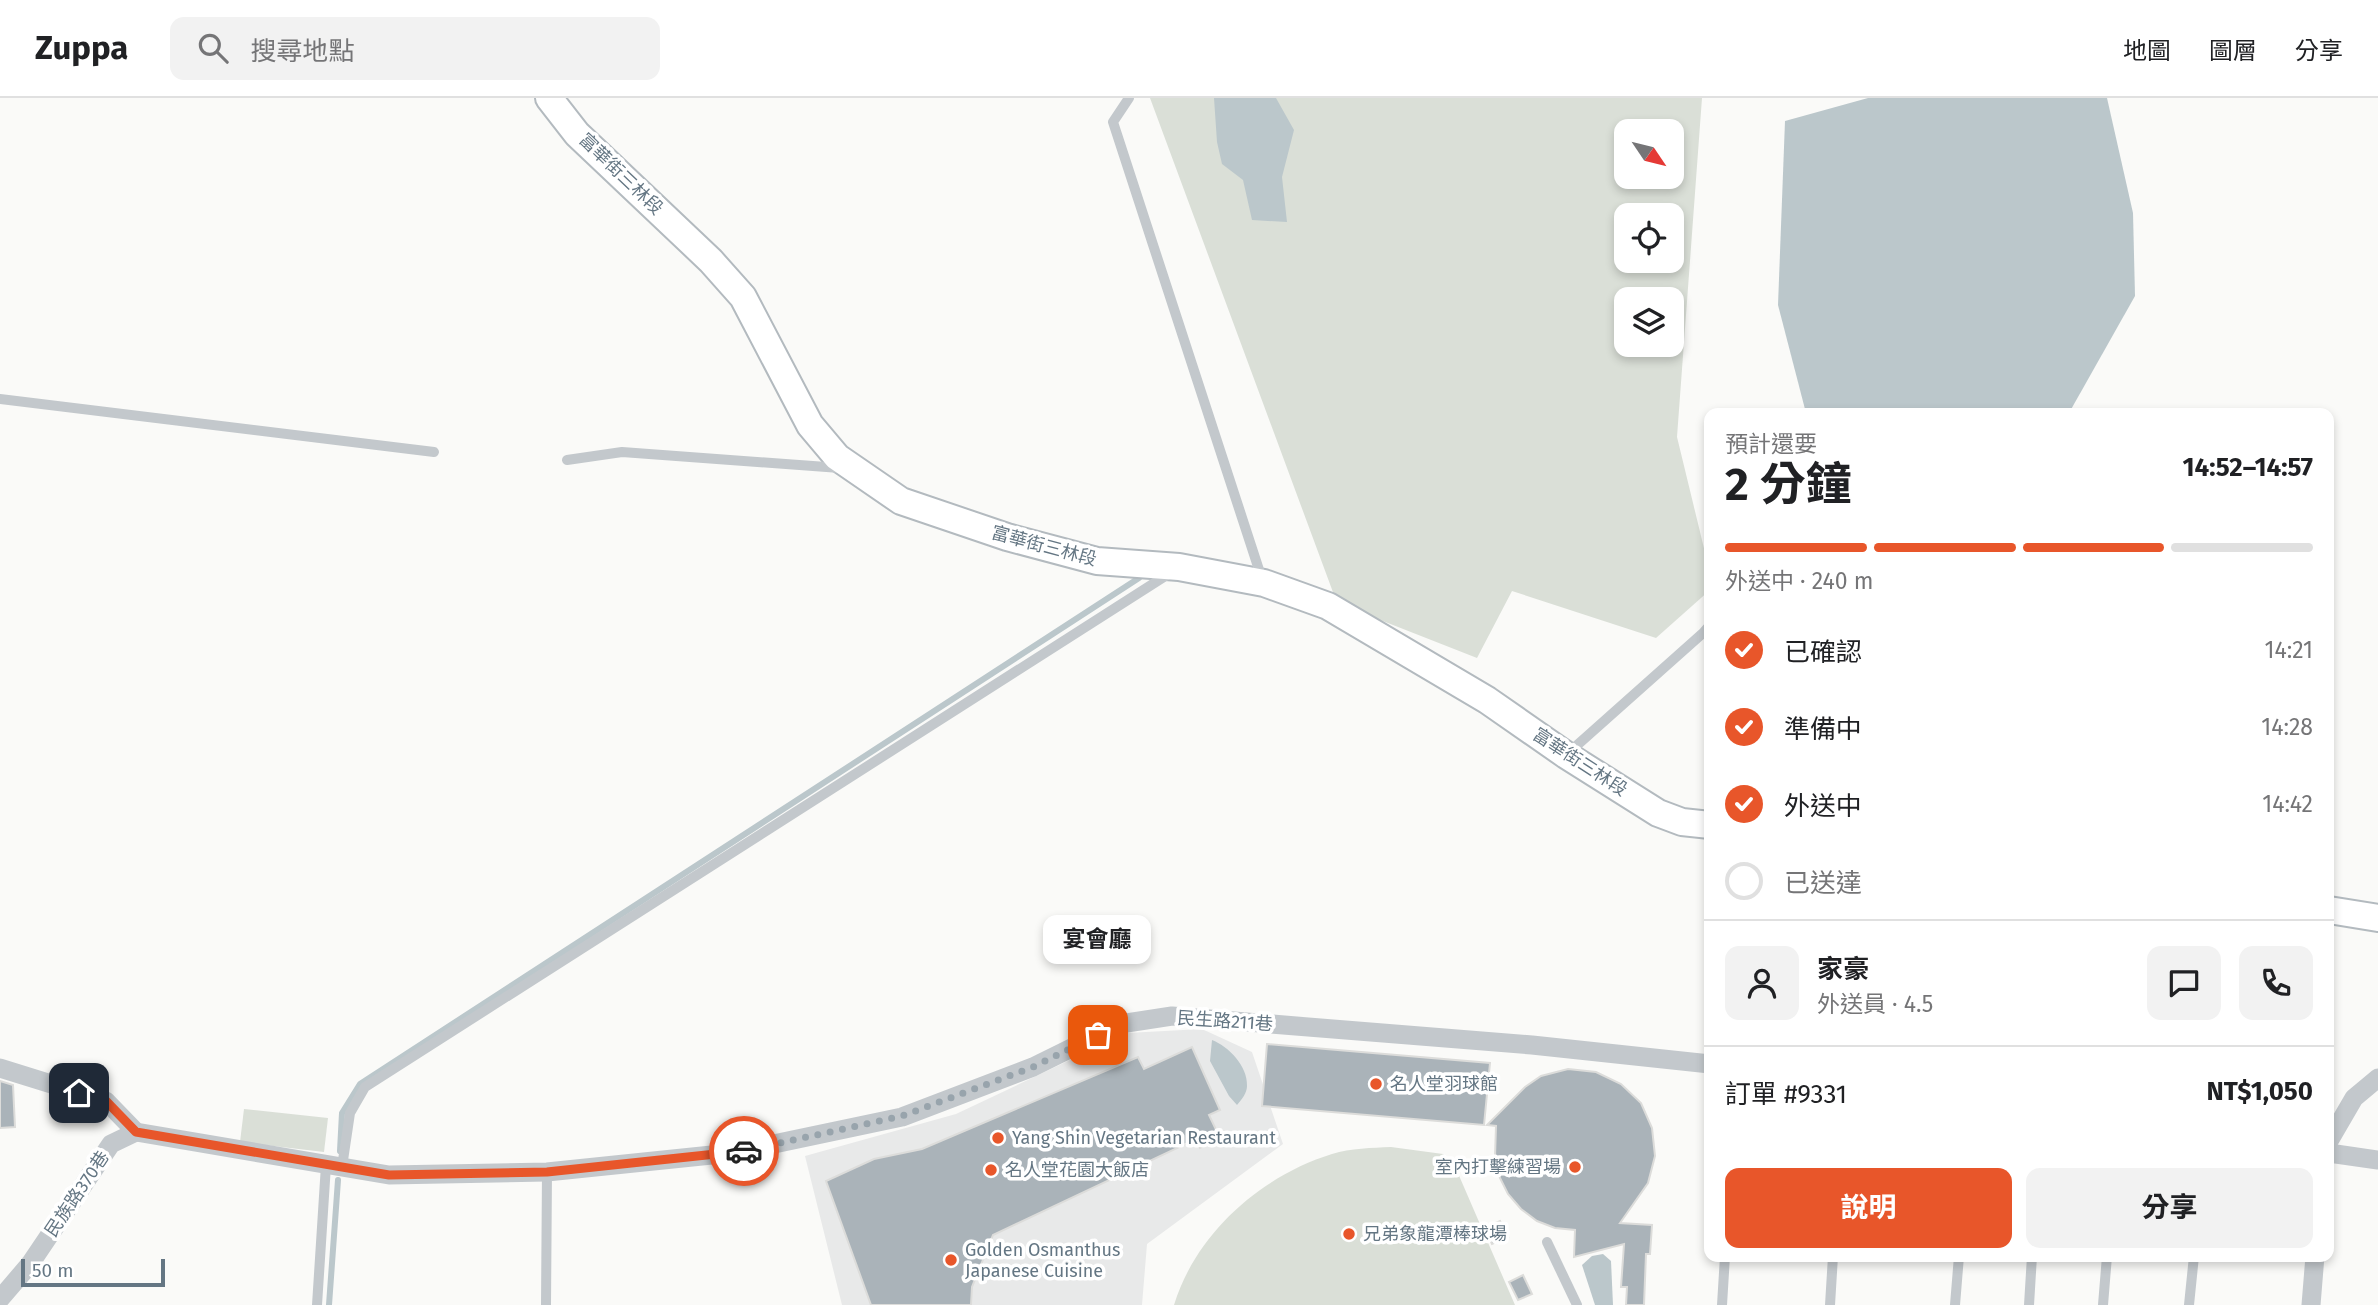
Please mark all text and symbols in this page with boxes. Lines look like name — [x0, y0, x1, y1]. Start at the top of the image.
search box — [170, 17, 660, 80]
text: Zuppa — [35, 28, 128, 68]
icon: search — [194, 29, 232, 67]
text: 搜尋地點 — [250, 36, 354, 67]
text: 地圖 — [2123, 37, 2171, 65]
text: 圖層 — [2209, 37, 2257, 65]
text: 分享 — [2295, 37, 2343, 65]
north arrow — [1614, 119, 1684, 189]
map controls — [1614, 119, 1684, 357]
street label: 富華街三林段 — [575, 129, 667, 219]
button: locate — [1614, 203, 1684, 273]
button: layers — [1614, 287, 1684, 357]
text: 預計還要 — [1725, 430, 1817, 458]
text: 14:52–14:57 — [2183, 452, 2313, 483]
text: 2 分鐘 — [1725, 457, 1852, 512]
street label: 富華街三林段 — [989, 521, 1099, 571]
text: 外送中 · 240 m — [1725, 567, 1873, 595]
icon: check — [1725, 631, 1763, 669]
text: 14:21 — [2265, 636, 2313, 664]
text: 已確認 — [1784, 637, 1862, 668]
icon: check — [1725, 708, 1763, 746]
text: 14:28 — [2261, 713, 2313, 741]
text: 準備中 — [1784, 714, 1862, 745]
street label: 富華街三林段 — [1529, 723, 1631, 801]
icon: check — [1725, 785, 1763, 823]
text: 14:42 — [2262, 790, 2313, 818]
text: 外送中 — [1784, 791, 1862, 822]
text: 已送達 — [1784, 868, 1862, 899]
callout: 宴會廳 — [1044, 916, 1152, 965]
text: 宴會廳 — [1063, 925, 1132, 953]
button: person — [1725, 946, 1799, 1020]
button: chat — [2147, 946, 2221, 1020]
button: phone — [2239, 946, 2313, 1020]
text: 家豪 — [1817, 954, 1869, 985]
text: 外送員 · 4.5 — [1817, 990, 1933, 1018]
pin — [1068, 1005, 1128, 1065]
street label: 民生路211巷 — [1176, 1007, 1274, 1035]
icon: bag — [1079, 1016, 1117, 1054]
pin — [49, 1063, 109, 1123]
place label: 名人堂羽球館 — [1390, 1073, 1498, 1095]
icon: home — [60, 1074, 98, 1112]
marker: 名人堂羽球館 — [1368, 1076, 1384, 1092]
text: NT$1,050 — [2207, 1076, 2313, 1107]
text: 訂單 #9331 — [1725, 1079, 1847, 1110]
courier — [709, 1116, 779, 1186]
place label: Yang Shin Vegetarian Restaurant — [1012, 1127, 1276, 1149]
marker: Yang Shin Vegetarian Restaurant — [990, 1130, 1006, 1146]
icon: car — [725, 1132, 763, 1170]
street label: 民族路370巷 — [40, 1147, 114, 1241]
place label: 室內打擊練習場 — [1435, 1156, 1561, 1178]
place label: 名人堂花園大飯店 — [1005, 1159, 1149, 1181]
marker: 室內打擊練習場 — [1567, 1159, 1583, 1175]
marker: 名人堂花園大飯店 — [983, 1162, 999, 1178]
button: 說明 — [1725, 1168, 2012, 1248]
button: 分享 — [2026, 1168, 2313, 1248]
place label: 兄弟象龍潭棒球場 — [1363, 1223, 1507, 1245]
marker: 兄弟象龍潭棒球場 — [1341, 1226, 1357, 1242]
place label: Golden Osmanthus Japanese Cuisine — [965, 1239, 1121, 1282]
marker: Golden Osmanthus Japanese Cuisine — [943, 1252, 959, 1268]
scale bar — [21, 1256, 164, 1288]
text: 50 m — [32, 1259, 73, 1282]

